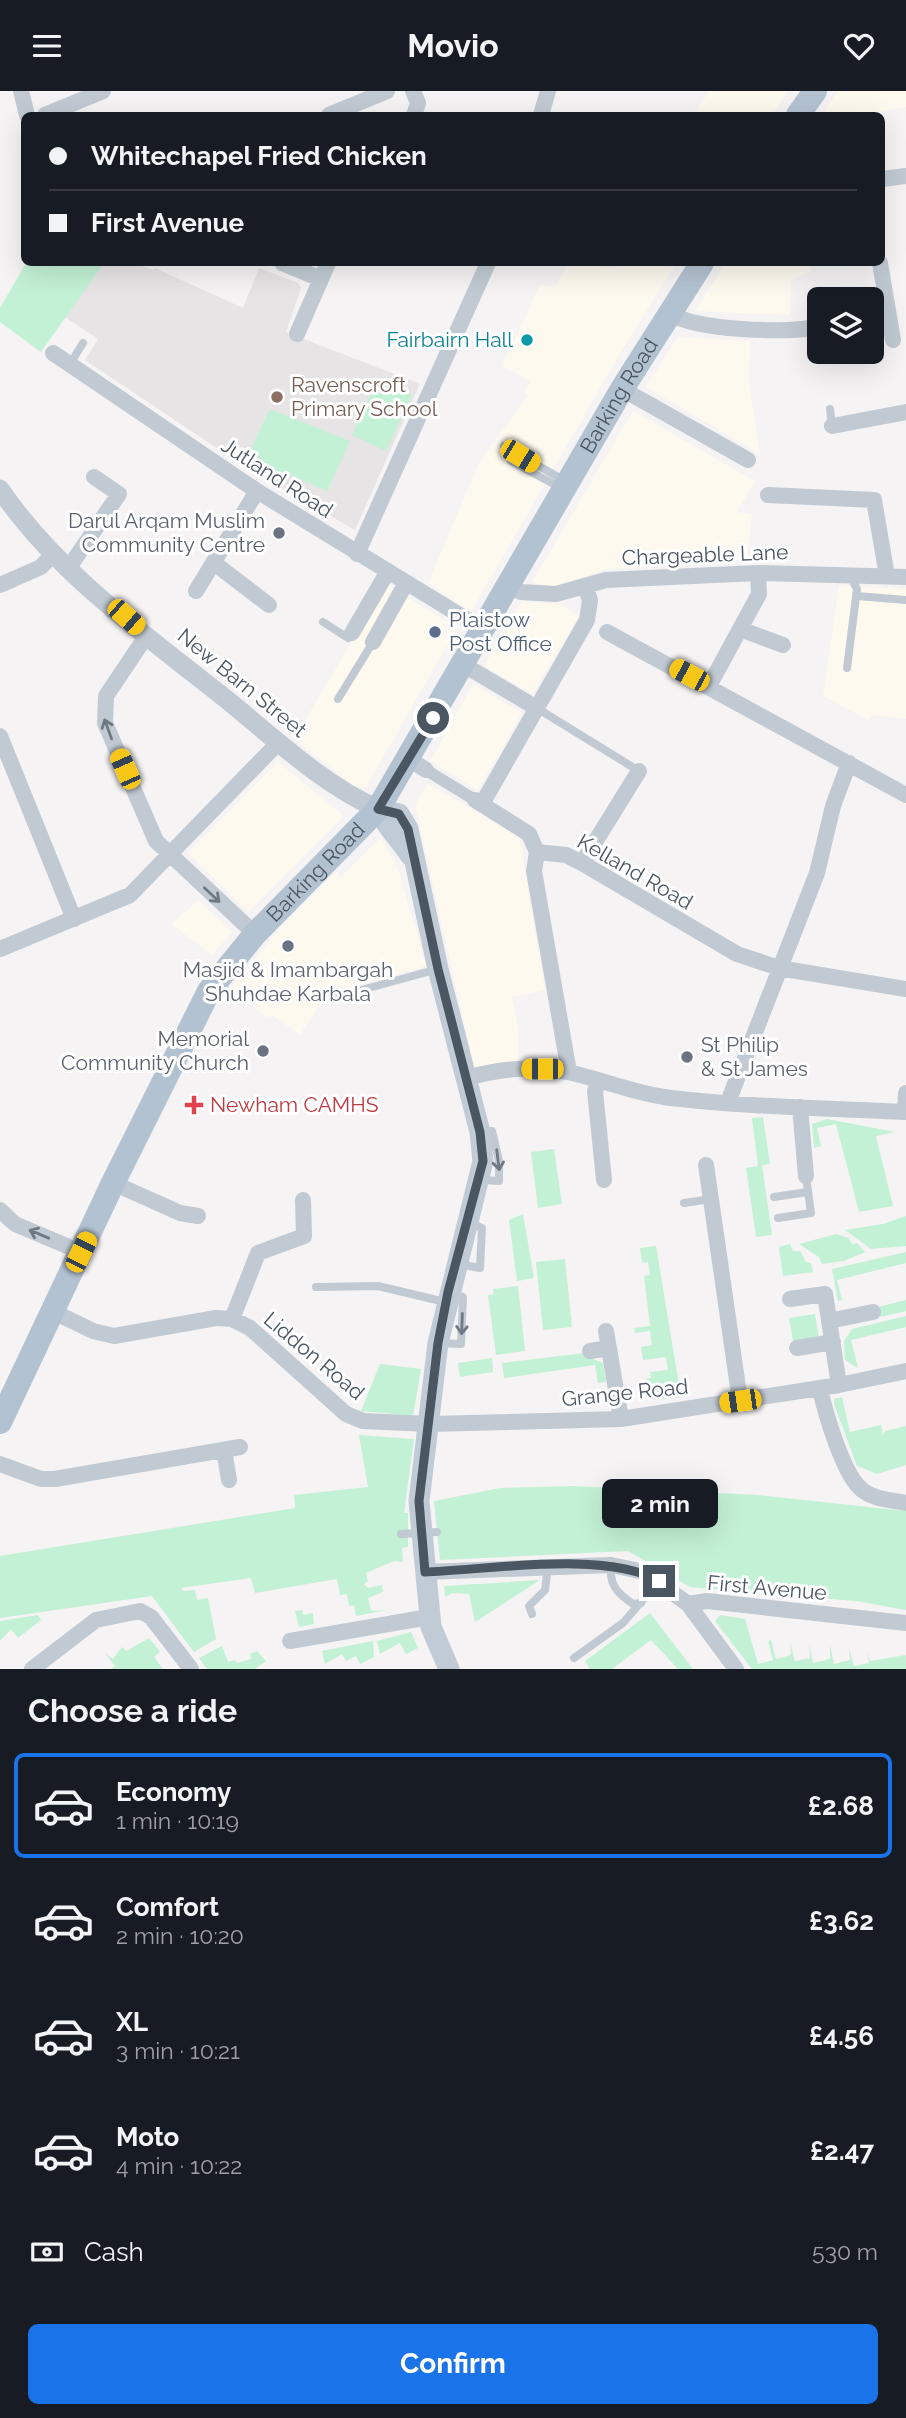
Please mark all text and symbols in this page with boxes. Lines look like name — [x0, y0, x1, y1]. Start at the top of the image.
icon: menu — [28, 27, 66, 65]
text: Movio — [407, 27, 499, 64]
icon: heart — [840, 27, 878, 65]
text: Whitechapel Fried Chicken — [91, 141, 427, 171]
text: First Avenue — [91, 208, 244, 238]
map controls — [807, 287, 884, 364]
button: layers — [807, 287, 884, 364]
place label: Fairbairn Hall — [386, 327, 513, 352]
marker: Fairbairn Hall — [519, 332, 535, 348]
street label: Barking Road — [575, 334, 663, 457]
place label: Ravenscroft Primary School — [291, 372, 438, 421]
marker: Ravenscroft Primary School — [269, 389, 285, 405]
street label: Jutland Road — [217, 432, 338, 523]
car — [497, 436, 544, 476]
place label: Darul Arqam Muslim Community Centre — [68, 508, 265, 557]
marker: Darul Arqam Muslim Community Centre — [271, 525, 287, 541]
street label: Chargeable Lane — [621, 539, 789, 570]
car — [104, 595, 149, 639]
place label: Plaistow Post Office — [449, 607, 552, 656]
street label: New Barn Street — [173, 623, 312, 742]
marker: Plaistow Post Office — [427, 624, 443, 640]
car — [666, 656, 713, 694]
route start — [417, 702, 449, 734]
one-way arrow — [101, 719, 113, 741]
car — [107, 746, 144, 792]
street label: Barking Road — [261, 817, 370, 927]
street label: Kelland Road — [573, 828, 697, 915]
one-way arrow — [204, 886, 221, 903]
marker: Masjid & Imambargah Shuhdae Karbala — [280, 938, 296, 954]
place label: Masjid & Imambargah Shuhdae Karbala — [183, 957, 393, 1006]
place label: Memorial Community Church — [61, 1026, 249, 1075]
place label: St Philip & St James — [701, 1032, 808, 1081]
marker: Memorial Community Church — [255, 1043, 271, 1059]
marker: St Philip & St James — [679, 1049, 695, 1065]
car — [522, 1059, 564, 1080]
place label: Newham CAMHS — [210, 1092, 379, 1117]
marker: Newham CAMHS — [184, 1095, 204, 1115]
one-way arrow — [491, 1148, 504, 1171]
one-way arrow — [28, 1226, 50, 1239]
car — [63, 1229, 100, 1275]
street label: Liddon Road — [259, 1306, 370, 1405]
one-way arrow — [455, 1313, 468, 1336]
street label: Grange Road — [560, 1373, 689, 1412]
car — [718, 1388, 763, 1414]
callout: 2 min — [601, 1479, 717, 1529]
text: 2 min — [630, 1490, 690, 1517]
route end — [643, 1565, 675, 1597]
street label: First Avenue — [706, 1570, 828, 1605]
text: Choose a ride — [28, 1692, 237, 1729]
icon: car — [32, 1774, 95, 1837]
text: Economy — [116, 1777, 231, 1807]
text: £2.68 — [808, 1791, 874, 1821]
text: 1 min · 10:19 — [116, 1807, 239, 1834]
icon: car — [32, 1889, 95, 1952]
text: Comfort — [116, 1892, 219, 1922]
text: £3.62 — [809, 1906, 874, 1936]
text: 2 min · 10:20 — [116, 1922, 244, 1949]
icon: car — [32, 2004, 95, 2067]
text: XL — [116, 2007, 148, 2037]
text: £4.56 — [809, 2021, 874, 2051]
text: 3 min · 10:21 — [116, 2037, 240, 2064]
icon: car — [32, 2119, 95, 2182]
text: Moto — [116, 2122, 179, 2152]
text: £2.47 — [810, 2136, 874, 2166]
text: 4 min · 10:22 — [116, 2152, 242, 2179]
icon: cash — [28, 2233, 66, 2271]
text: Cash — [84, 2237, 144, 2267]
text: 530 m — [812, 2238, 878, 2265]
button: Confirm — [28, 2324, 878, 2404]

